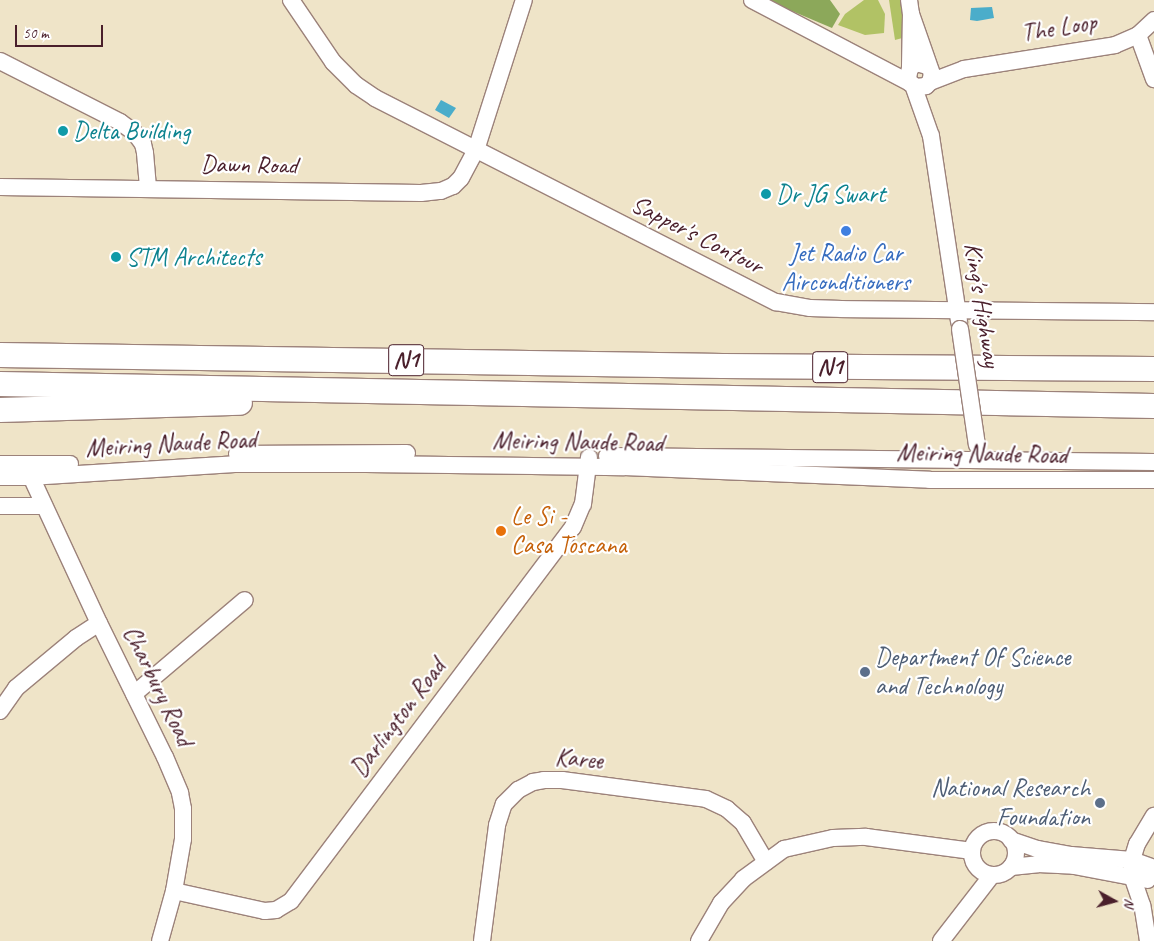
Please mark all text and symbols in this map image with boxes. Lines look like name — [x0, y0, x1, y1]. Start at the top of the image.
street label: The Loop — [1019, 7, 1099, 49]
scale bar — [18, 15, 105, 47]
text: 50 m — [23, 24, 49, 43]
place label: Delta Building — [73, 116, 190, 146]
marker: Delta Building — [57, 125, 69, 137]
street label: Dawn Road — [200, 149, 298, 181]
place label: Dr JG Swart — [776, 179, 884, 209]
marker: Dr JG Swart — [760, 188, 772, 200]
street label: Sapper's Contour — [626, 189, 768, 281]
marker: Jet Radio Car Airconditioners — [840, 225, 852, 237]
place label: Jet Radio Car Airconditioners — [782, 239, 910, 298]
street label: King's Highway — [957, 241, 1007, 369]
place label: STM Architects — [126, 242, 261, 272]
marker: STM Architects — [110, 251, 122, 263]
road number: N1 — [387, 338, 425, 382]
road number: N1 — [811, 346, 849, 388]
street label: Meiring Naude Road — [85, 425, 257, 463]
street label: Meiring Naude Road — [492, 426, 664, 458]
street label: Meiring Naude Road — [896, 438, 1068, 470]
place label: Le Si - Casa Toscana — [511, 502, 625, 561]
marker: Le Si - Casa Toscana — [495, 525, 507, 537]
street label: Charbury Road — [116, 622, 200, 750]
place label: Department Of Science and Technology — [875, 643, 1071, 702]
street label: Darlington Road — [344, 653, 452, 783]
marker: Department Of Science and Technology — [859, 666, 871, 678]
street label: Karee — [554, 742, 604, 776]
place label: National Research Foundation — [932, 774, 1090, 833]
marker: National Research Foundation — [1094, 797, 1106, 809]
north arrow — [1089, 876, 1139, 926]
text: N — [1120, 898, 1138, 908]

